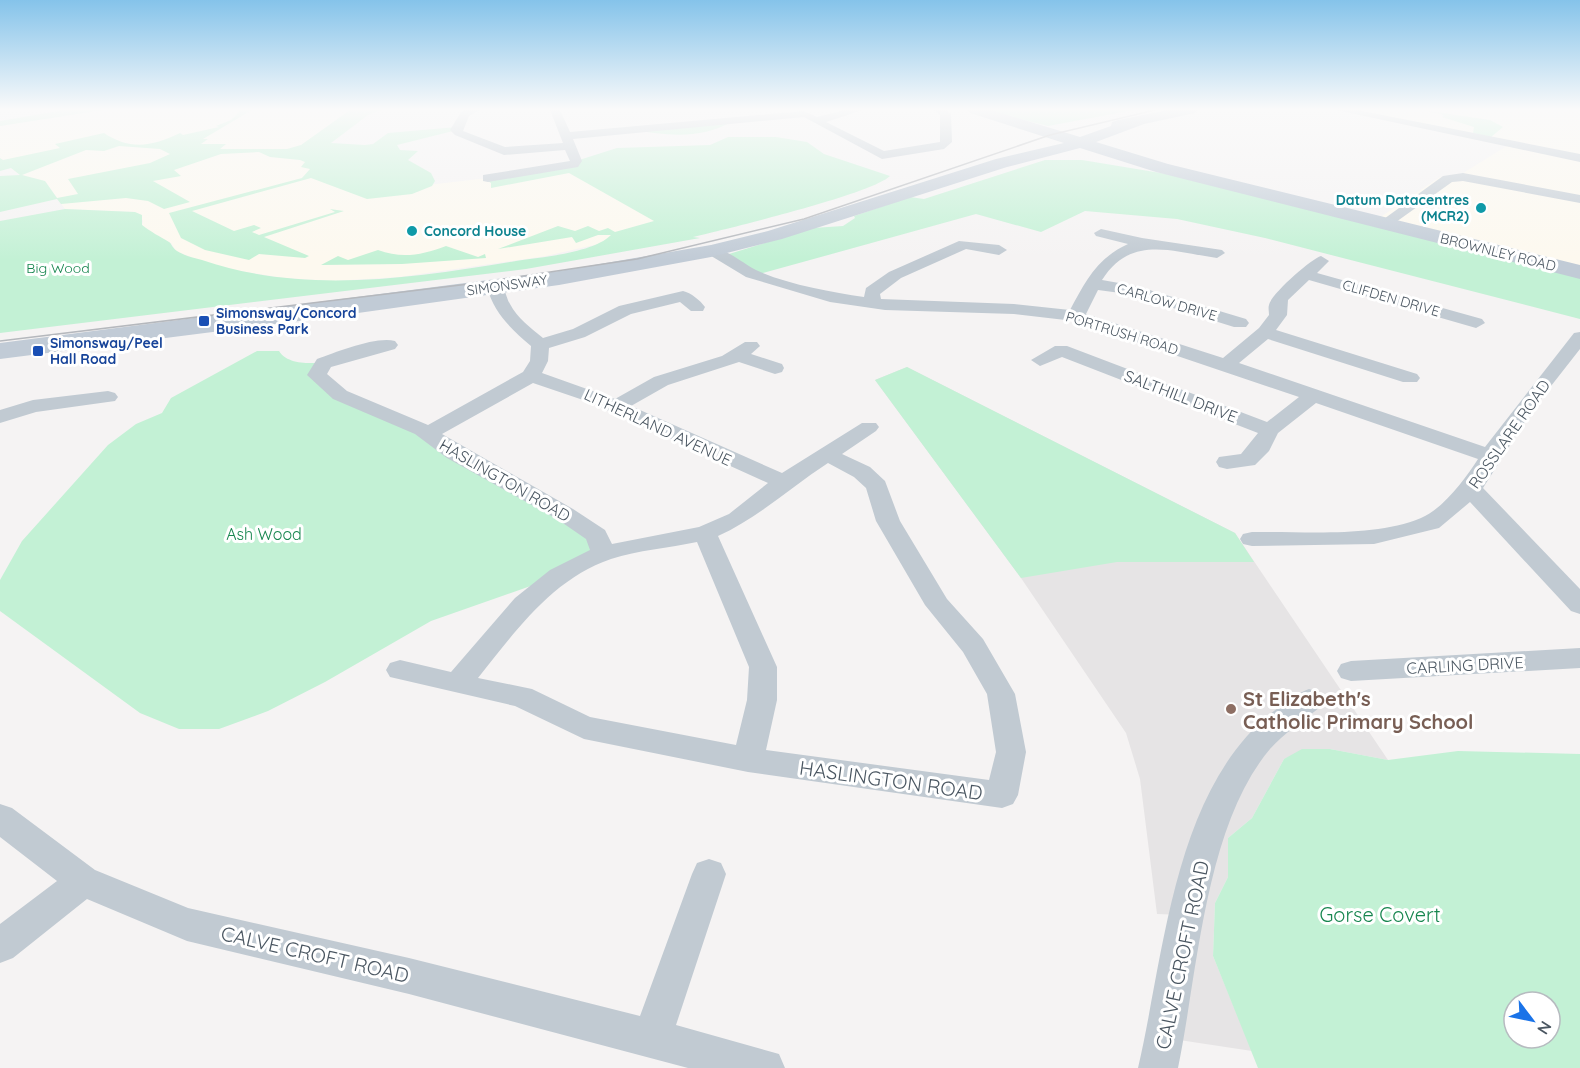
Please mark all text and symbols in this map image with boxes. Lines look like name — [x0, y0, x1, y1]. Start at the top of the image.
place label: Datum Datacentres (MCR2) — [1336, 191, 1469, 225]
marker: Datum Datacentres (MCR2) — [1474, 201, 1488, 215]
place label: Concord House — [424, 222, 526, 240]
marker: Concord House — [405, 224, 419, 238]
street label: BROWNLEY ROAD — [1438, 229, 1558, 275]
park label: Big Wood — [26, 259, 90, 277]
street label: SIMONSWAY — [466, 270, 549, 300]
street label: CLIFDEN DRIVE — [1340, 276, 1442, 320]
street label: CARLOW DRIVE — [1115, 279, 1219, 325]
place label: Simonsway/Concord Business Park — [216, 304, 357, 338]
street label: PORTRUSH ROAD — [1064, 307, 1180, 359]
marker: Simonsway/Concord Business Park — [197, 314, 211, 328]
place label: Simonsway/Peel Hall Road — [50, 334, 163, 368]
marker: Simonsway/Peel Hall Road — [31, 344, 45, 358]
street label: SALTHILL DRIVE — [1122, 365, 1240, 427]
street label: ROSSLARE ROAD — [1464, 376, 1554, 492]
street label: LITHERLAND AVENUE — [581, 384, 735, 470]
street label: HASLINGTON ROAD — [436, 434, 574, 526]
park label: Ash Wood — [226, 524, 302, 544]
street label: CARLING DRIVE — [1406, 652, 1524, 678]
place label: St Elizabeth's Catholic Primary School — [1243, 686, 1474, 734]
marker: St Elizabeth's Catholic Primary School — [1224, 702, 1238, 716]
street label: HASLINGTON ROAD — [798, 755, 984, 805]
street label: CALVE CROFT ROAD — [1150, 858, 1214, 1052]
park label: Gorse Covert — [1319, 902, 1441, 927]
street label: CALVE CROFT ROAD — [219, 920, 411, 988]
north arrow — [1502, 990, 1562, 1050]
text: N — [1533, 1018, 1556, 1038]

